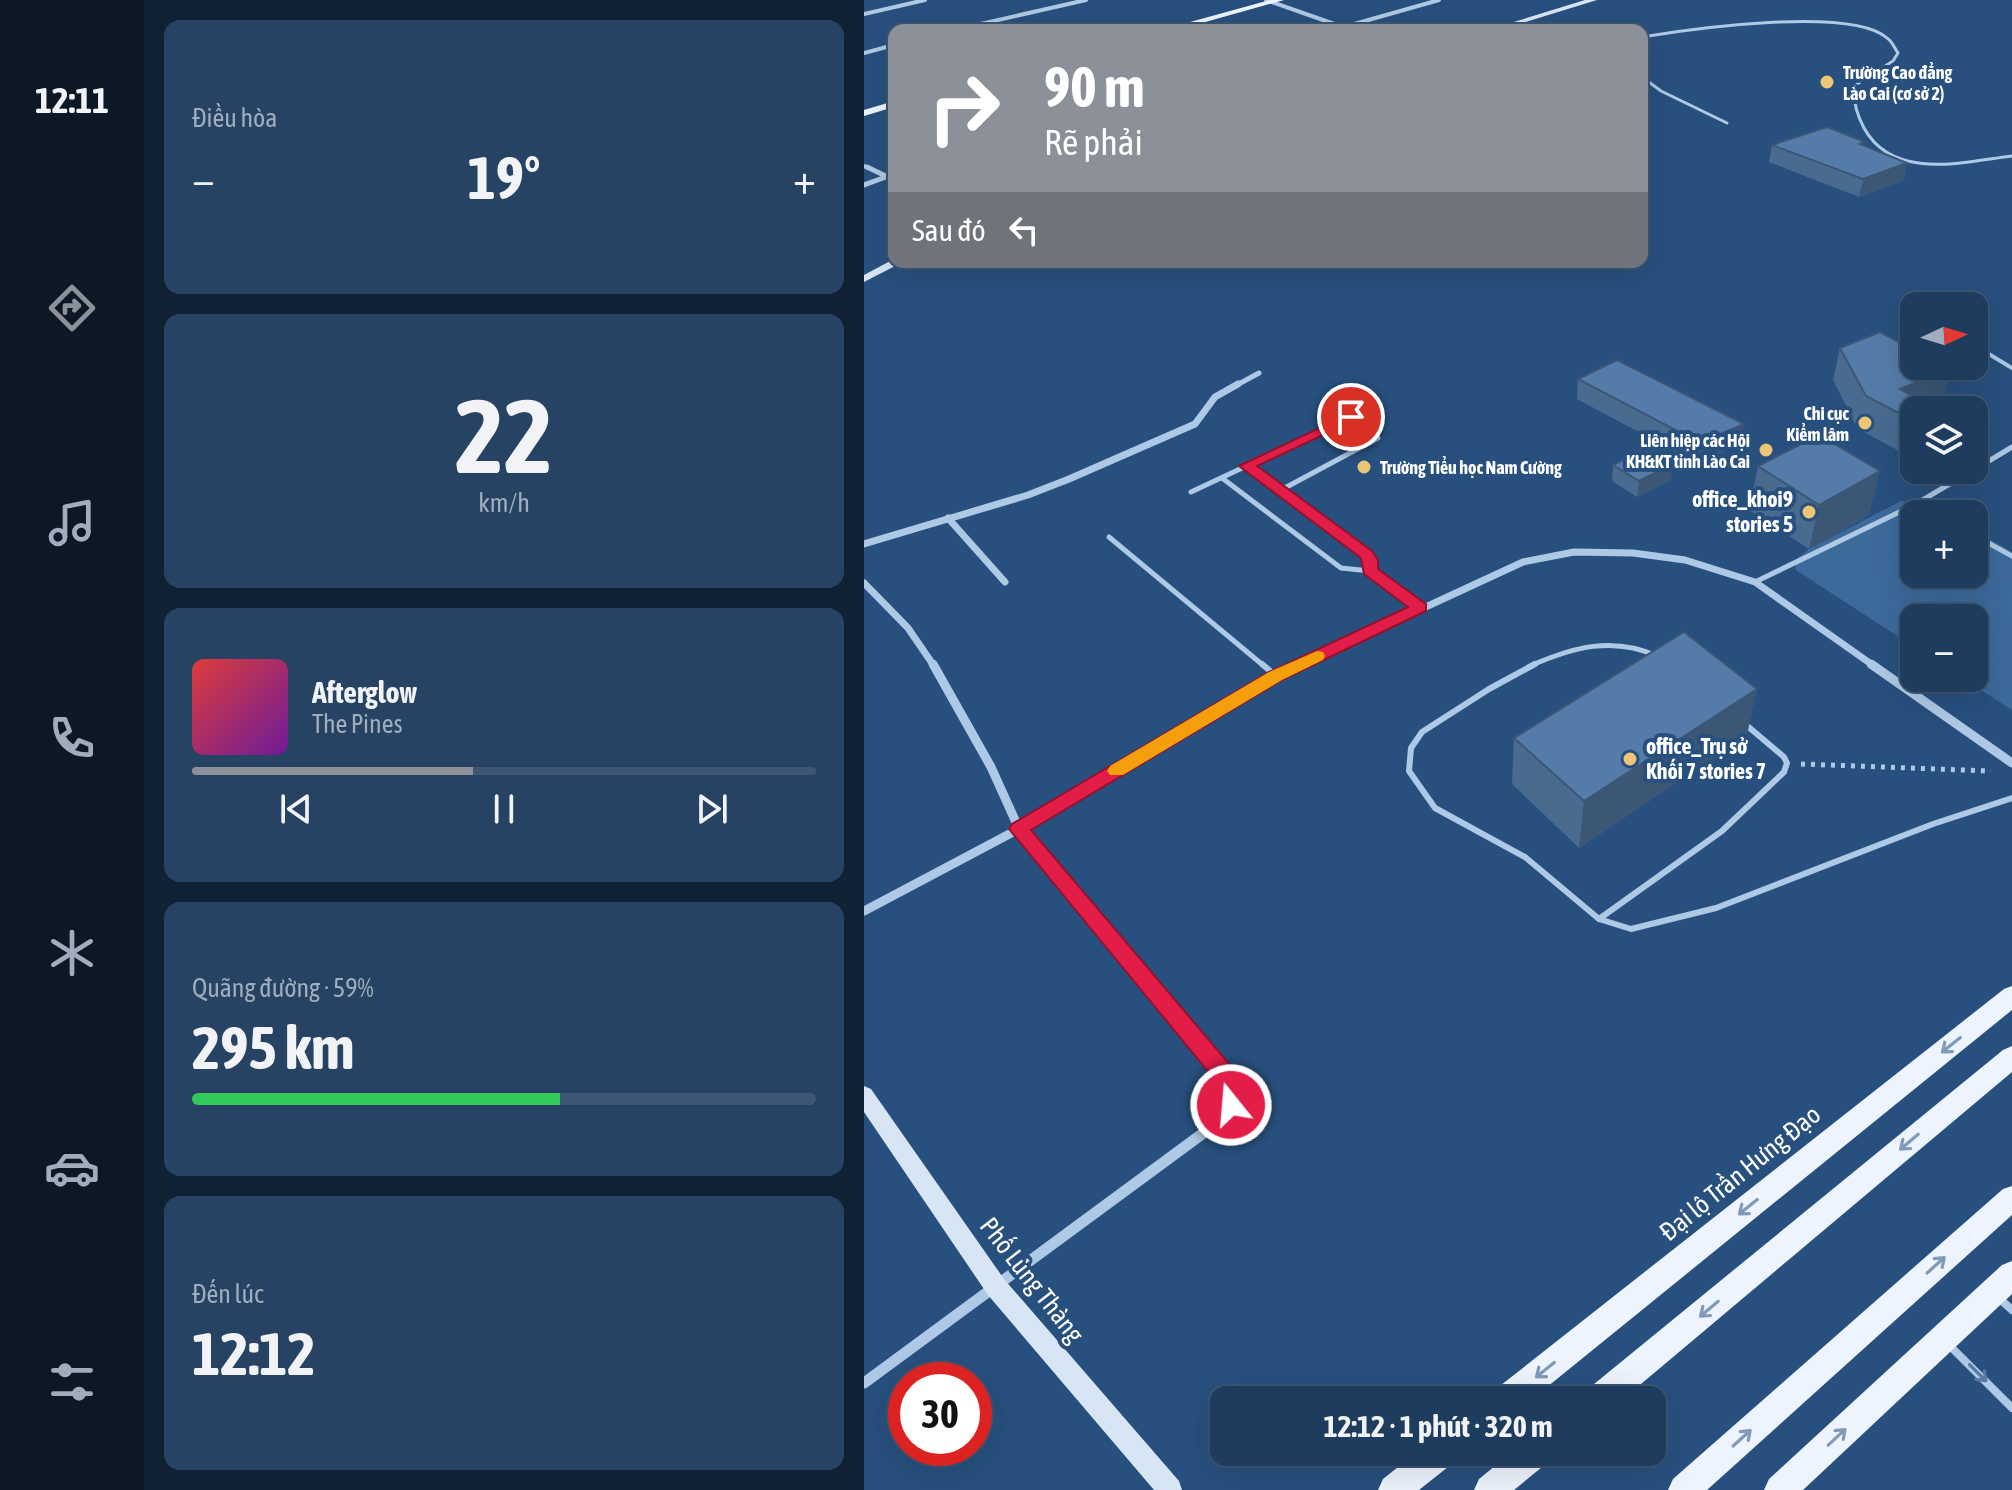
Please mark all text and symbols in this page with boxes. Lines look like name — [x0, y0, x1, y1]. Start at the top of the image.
text: 90 m — [1044, 55, 1145, 119]
icon: right — [912, 56, 1016, 160]
place label: Trường Cao đẳng Lào Cai (cơ sở 2) — [1843, 62, 1952, 104]
marker: Trường Cao đẳng Lào Cai (cơ sở 2) — [1818, 73, 1836, 91]
text: 12:11 — [35, 79, 109, 121]
text: Điều hòa — [192, 103, 277, 133]
text: Rẽ phải — [1044, 121, 1143, 163]
text: 19° — [468, 143, 540, 212]
text: − — [192, 153, 215, 203]
text: + — [793, 153, 816, 203]
icon: left — [1002, 208, 1046, 252]
text: Sau đó — [912, 213, 986, 247]
icon: directions — [44, 280, 100, 336]
north arrow — [1900, 292, 1988, 380]
map controls — [1900, 292, 1988, 692]
text: 22 — [455, 376, 553, 495]
pin — [1317, 383, 1385, 451]
icon: arrive — [1329, 395, 1373, 439]
button: layers — [1900, 396, 1988, 484]
place label: Chi cục Kiểm lâm — [1786, 403, 1849, 445]
marker: Chi cục Kiểm lâm — [1856, 414, 1874, 432]
place label: Liên hiệp các Hội KH&KT tỉnh Lào Cai — [1626, 430, 1750, 472]
marker: Liên hiệp các Hội KH&KT tỉnh Lào Cai — [1757, 441, 1775, 459]
place label: Trường Tiểu học Nam Cường — [1380, 456, 1562, 478]
marker: Trường Tiểu học Nam Cường — [1355, 458, 1373, 476]
place label: office_khoi9 stories 5 — [1692, 486, 1793, 537]
text: km/h — [478, 488, 530, 518]
icon: music — [44, 495, 100, 551]
button: + — [1900, 500, 1988, 588]
marker: office_khoi9 stories 5 — [1800, 503, 1818, 521]
button: − — [1900, 604, 1988, 692]
text: Afterglow — [312, 675, 417, 709]
text: The Pines — [312, 709, 403, 739]
icon: phone — [44, 710, 100, 766]
place label: office_Trụ sở Khối 7 stories 7 — [1646, 733, 1766, 784]
marker: office_Trụ sở Khối 7 stories 7 — [1621, 750, 1639, 768]
icon: previous — [274, 787, 318, 831]
icon: pause — [482, 787, 526, 831]
icon: next — [690, 787, 734, 831]
icon: climate — [44, 925, 100, 981]
text: Quãng đường · 59% — [192, 973, 374, 1003]
text: 295 km — [192, 1013, 354, 1082]
one-way arrow — [1941, 1036, 1962, 1054]
position arrow — [1189, 1063, 1273, 1147]
street label: Đại lộ Trần Hưng Đạo — [1654, 1099, 1826, 1247]
one-way arrow — [1899, 1133, 1920, 1151]
icon: car — [44, 1140, 100, 1196]
one-way arrow — [1738, 1198, 1759, 1216]
street label: Phố Lùng Thàng — [974, 1211, 1091, 1349]
one-way arrow — [1926, 1257, 1946, 1275]
text: Đến lúc — [192, 1279, 264, 1309]
one-way arrow — [1699, 1300, 1720, 1317]
text: 12:12 — [192, 1319, 315, 1388]
icon: filters — [44, 1354, 100, 1410]
one-way arrow — [1535, 1361, 1556, 1378]
speed limit sign: 30 — [888, 1362, 992, 1466]
one-way arrow — [1968, 1363, 1987, 1383]
text: 12:12 · 1 phút · 320 m — [1323, 1409, 1553, 1443]
one-way arrow — [1827, 1428, 1846, 1447]
one-way arrow — [1731, 1429, 1751, 1447]

